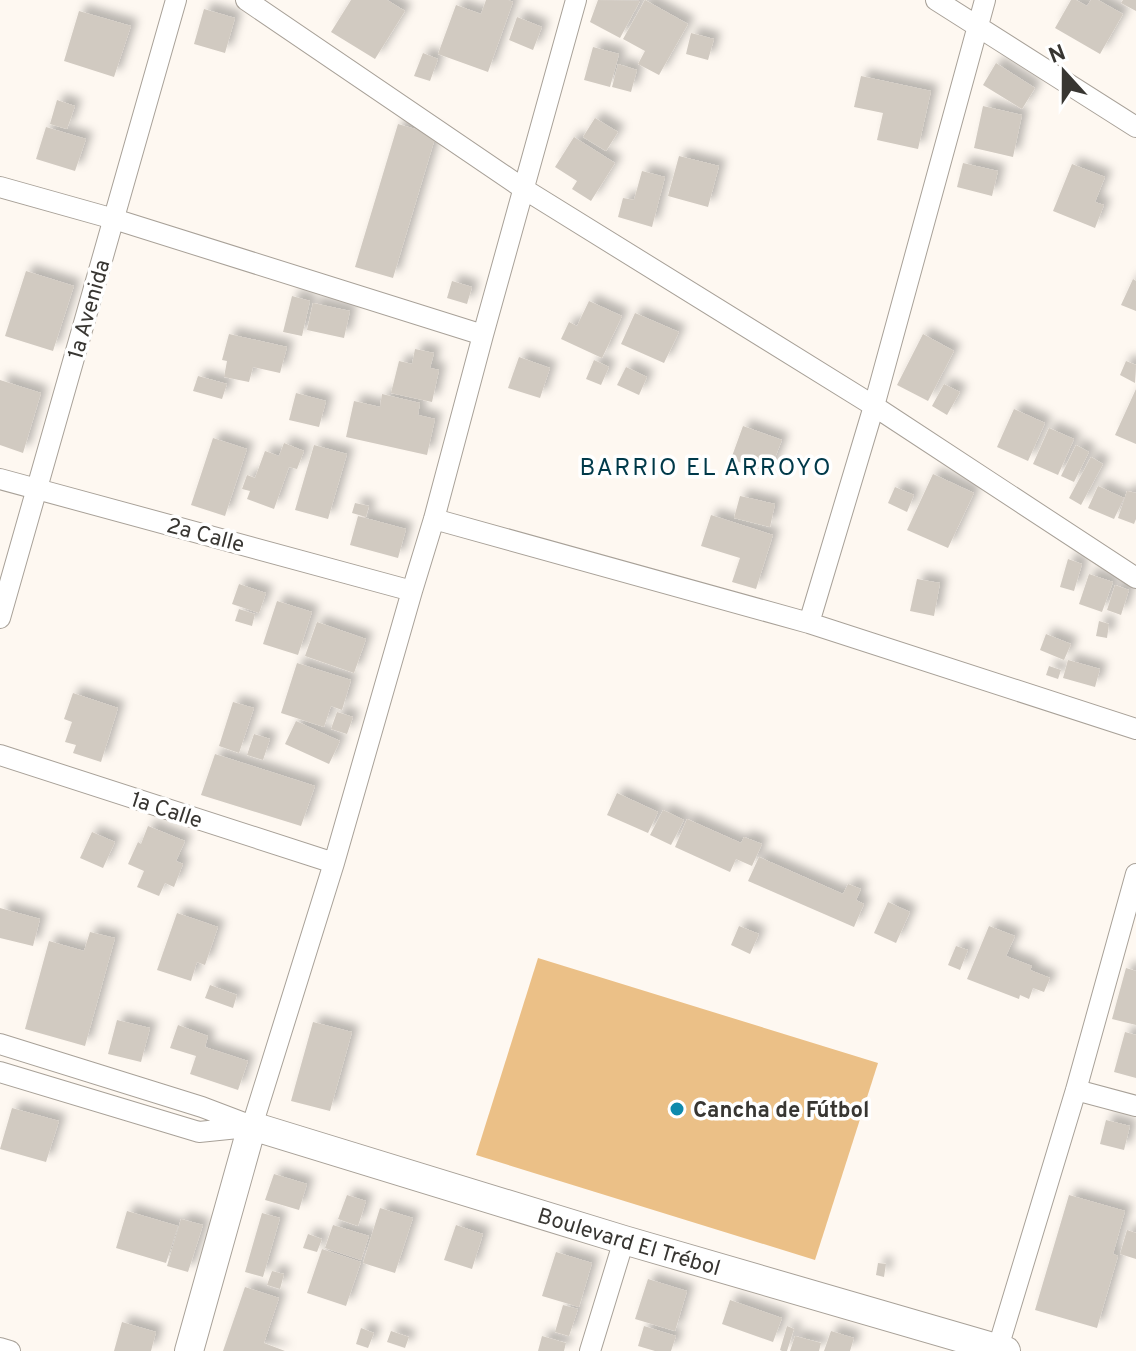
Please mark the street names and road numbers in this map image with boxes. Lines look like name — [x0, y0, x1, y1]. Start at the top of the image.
street label: 1a Avenida — [63, 257, 117, 363]
street label: 2a Calle — [164, 513, 247, 560]
street label: 1a Calle — [127, 787, 205, 836]
street label: Boulevard El Trébol — [534, 1203, 723, 1283]

